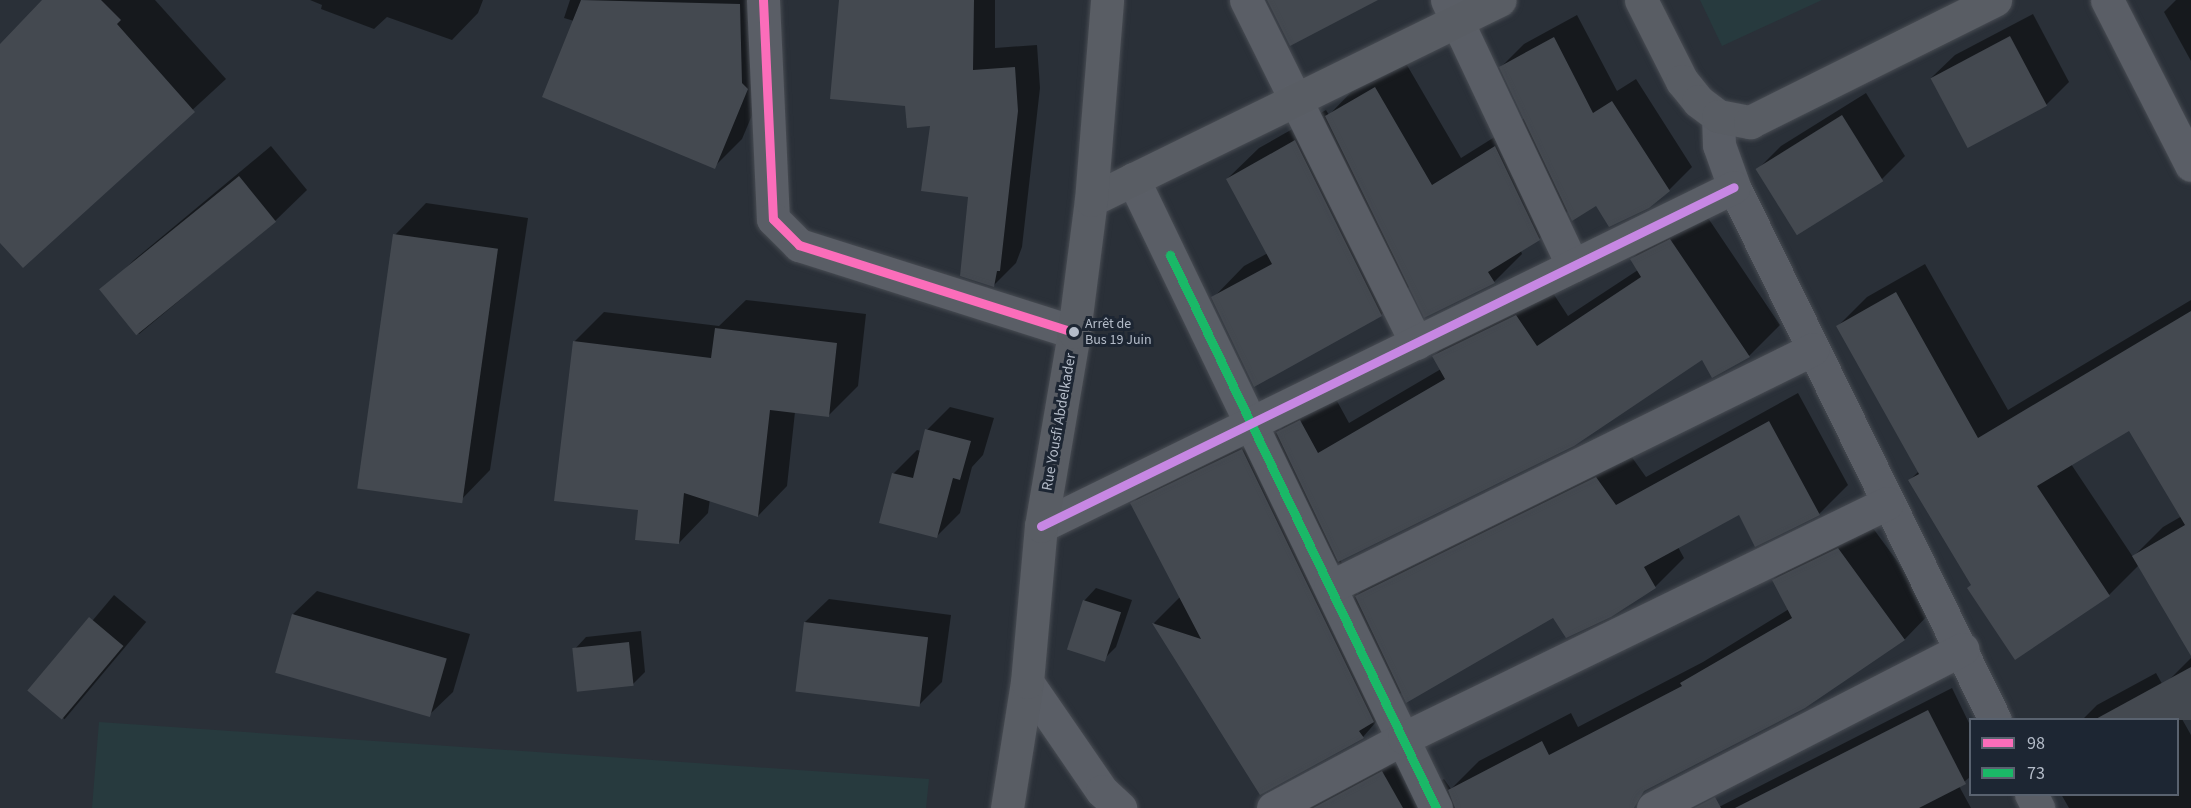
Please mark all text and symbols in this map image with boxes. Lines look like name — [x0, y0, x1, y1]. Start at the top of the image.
place label: Arrêt de Bus 19 Juin — [1085, 316, 1152, 348]
marker: Arrêt de Bus 19 Juin — [1068, 326, 1080, 338]
street label: Rue Yousfi Abdelkader — [1038, 352, 1080, 492]
legend — [1969, 718, 2179, 796]
text: 98 — [2027, 731, 2045, 756]
text: 73 — [2027, 761, 2045, 786]

